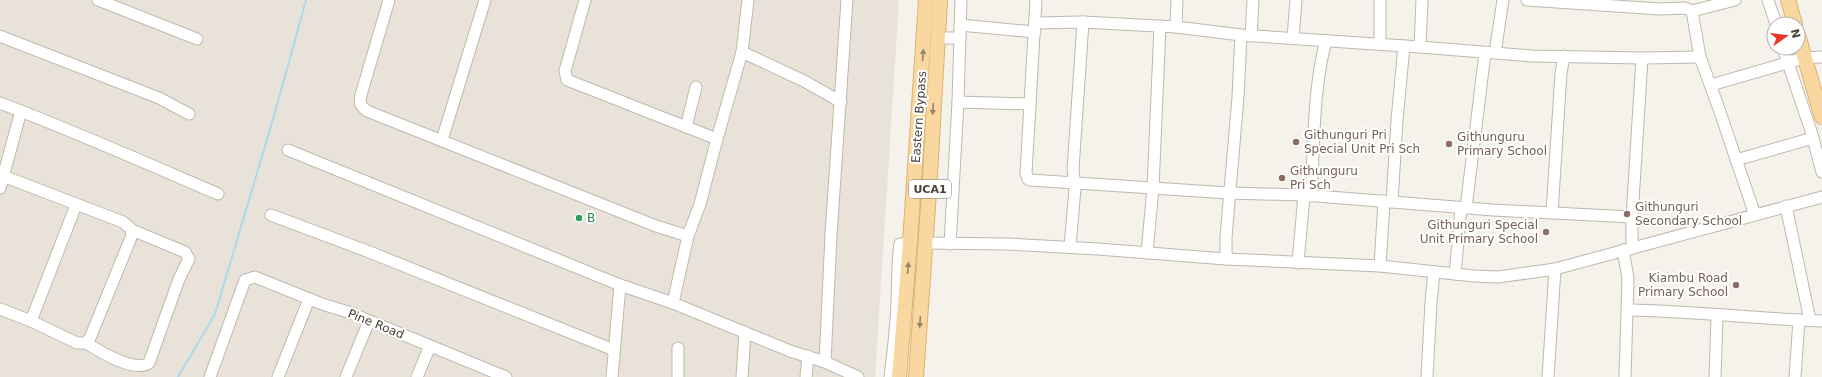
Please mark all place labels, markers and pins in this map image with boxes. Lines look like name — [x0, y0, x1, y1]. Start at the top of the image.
place label: Githunguri Pri Special Unit Pri Sch — [1304, 128, 1420, 156]
place label: Githunguru Primary School — [1457, 130, 1547, 158]
marker: Githunguri Pri Special Unit Pri Sch — [1291, 137, 1301, 147]
marker: Githunguru Primary School — [1444, 139, 1454, 149]
place label: Githunguru Pri Sch — [1290, 164, 1358, 192]
marker: Githunguru Pri Sch — [1277, 173, 1287, 183]
place label: Githunguri Secondary School — [1635, 200, 1742, 228]
marker: Githunguri Secondary School — [1622, 209, 1632, 219]
place label: B — [587, 211, 595, 225]
marker: B — [574, 213, 584, 223]
place label: Githunguri Special Unit Primary School — [1420, 218, 1538, 246]
marker: Githunguri Special Unit Primary School — [1541, 227, 1551, 237]
place label: Kiambu Road Primary School — [1638, 271, 1728, 299]
marker: Kiambu Road Primary School — [1731, 280, 1741, 290]

